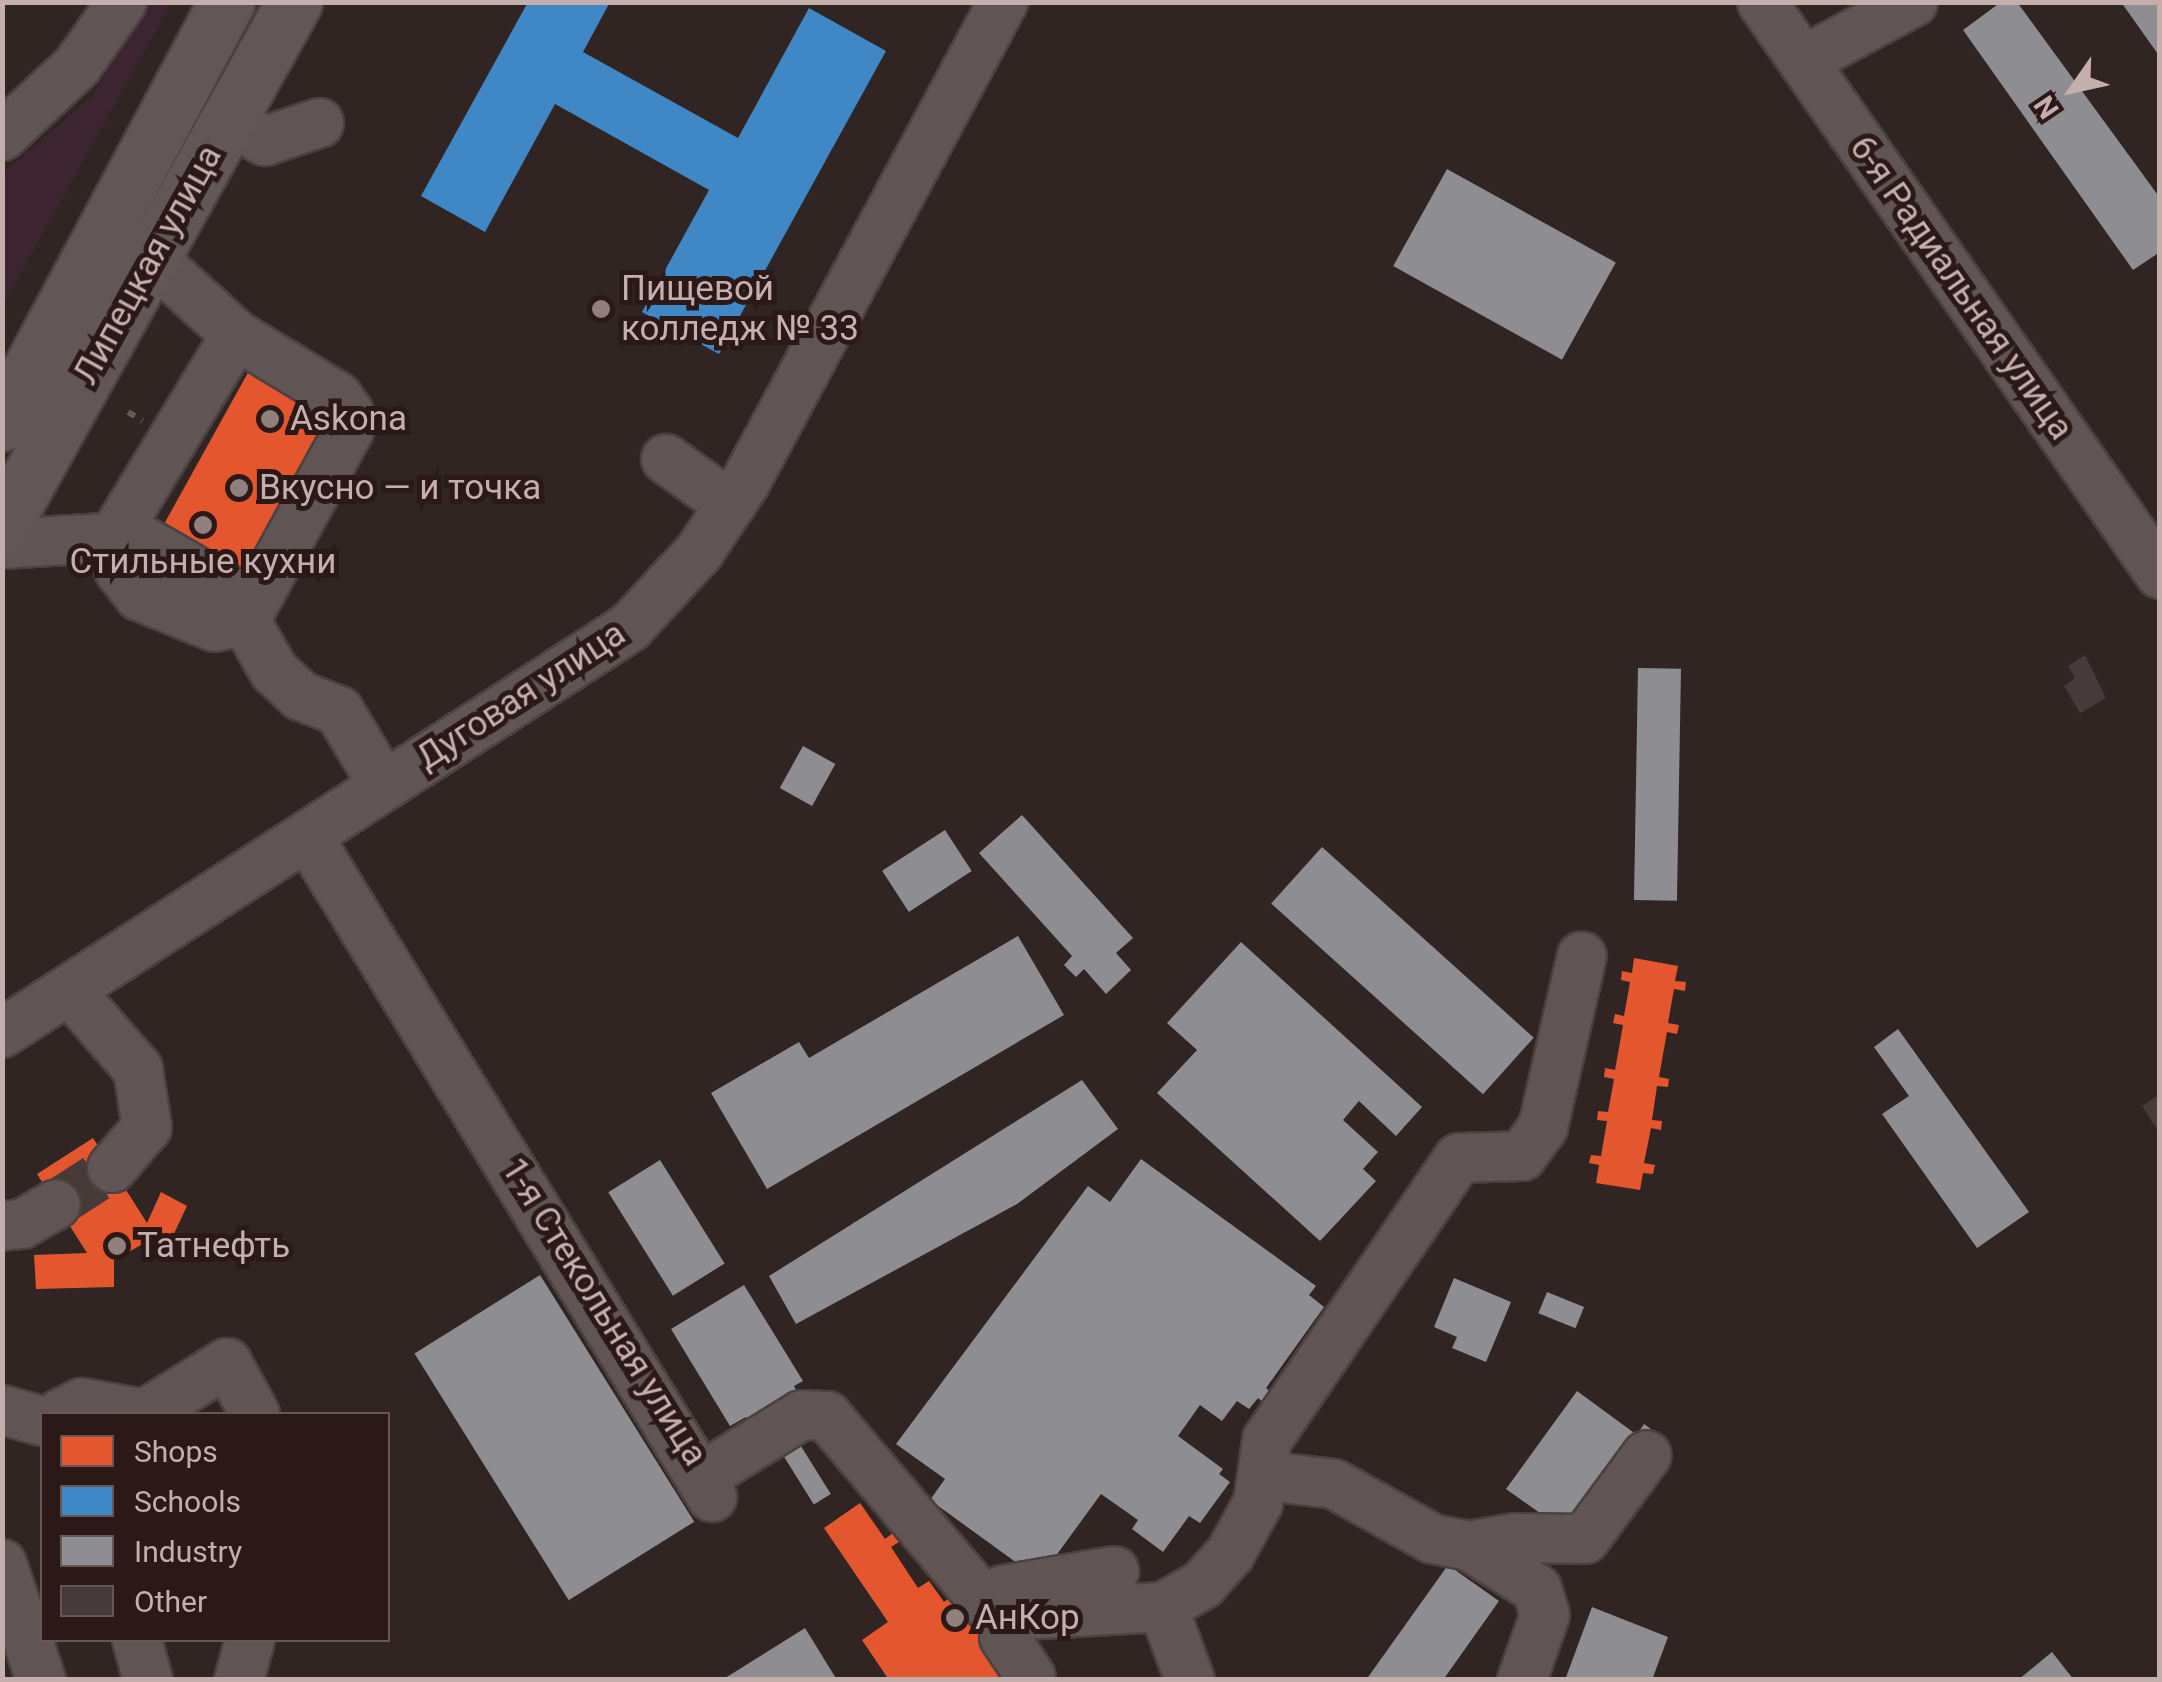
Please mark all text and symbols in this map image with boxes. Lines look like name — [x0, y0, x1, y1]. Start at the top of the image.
north arrow — [2022, 40, 2122, 140]
text: N — [2028, 90, 2066, 124]
street label: 6-я Радиальная улица — [1840, 128, 2082, 448]
street label: Липецкая улица — [65, 138, 231, 392]
place label: Пищевой колледж № 33 — [621, 268, 859, 350]
marker: Пищевой колледж № 33 — [590, 298, 612, 320]
place label: Askona — [290, 398, 407, 440]
marker: Askona — [259, 408, 281, 430]
place label: Вкусно — и точка — [259, 467, 541, 509]
marker: Вкусно — и точка — [228, 477, 250, 499]
marker: Стильные кухни — [192, 514, 214, 536]
place label: Стильные кухни — [70, 541, 336, 583]
street label: Дуговая улица — [409, 613, 633, 779]
street label: 1-я Стекольная улица — [492, 1150, 716, 1474]
place label: Татнефть — [137, 1225, 290, 1267]
marker: Татнефть — [106, 1235, 128, 1257]
legend — [40, 1412, 390, 1642]
text: Shops — [134, 1434, 218, 1469]
text: Schools — [134, 1484, 241, 1519]
text: Industry — [134, 1534, 242, 1569]
text: Other — [134, 1584, 207, 1619]
place label: АнКор — [975, 1597, 1080, 1639]
marker: АнКор — [944, 1607, 966, 1629]

